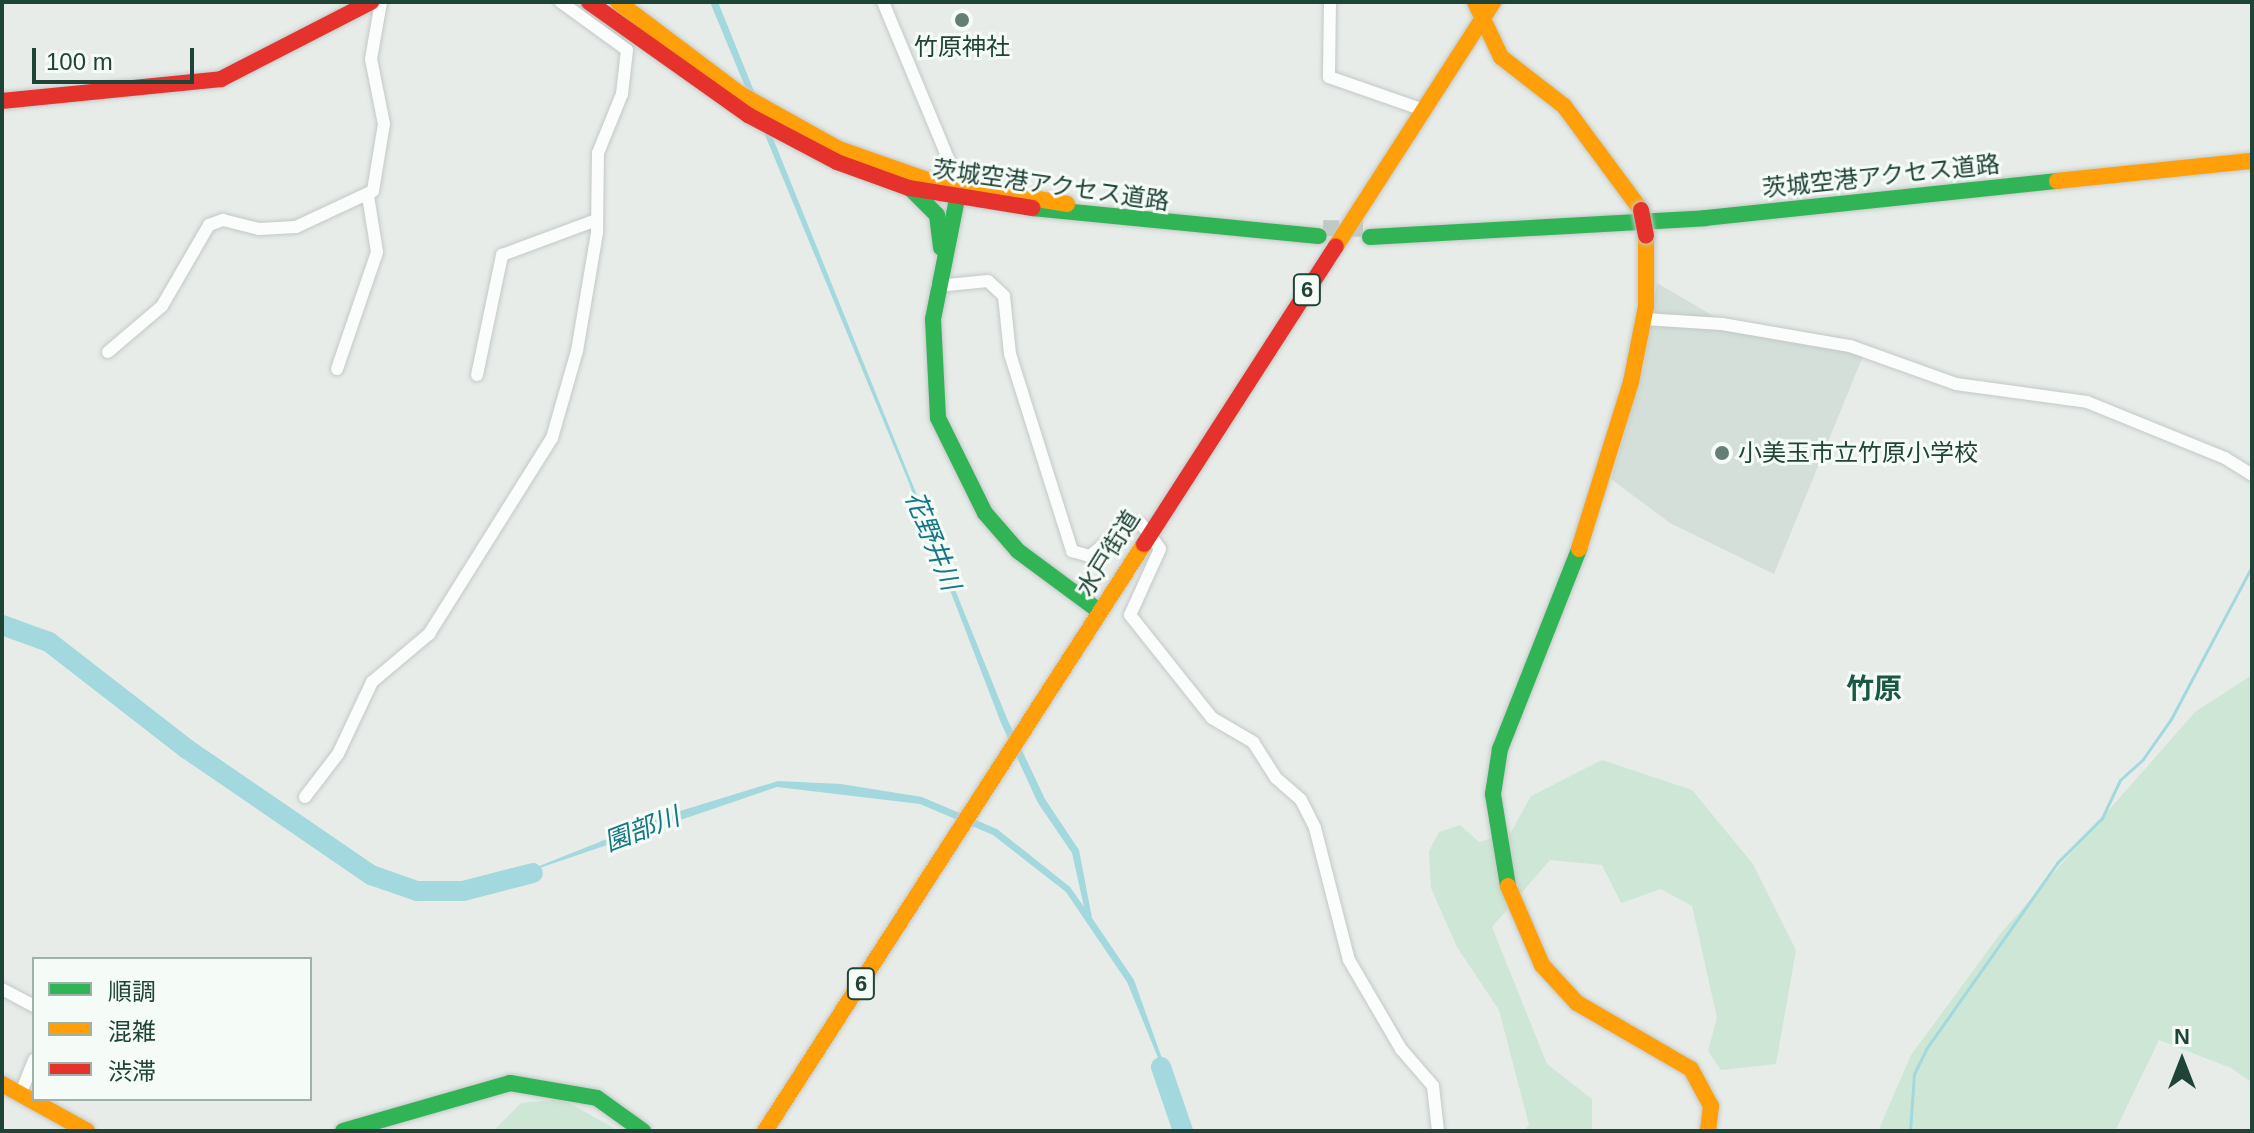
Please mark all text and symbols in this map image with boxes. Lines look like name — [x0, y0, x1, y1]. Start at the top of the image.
marker: 竹原神社 — [953, 11, 971, 29]
scale bar — [36, 32, 198, 82]
place label: 竹原神社 — [914, 33, 1010, 61]
text: 100 m — [46, 48, 113, 75]
street label: 茨城空港アクセス道路 — [1760, 149, 2002, 203]
street label: 茨城空港アクセス道路 — [930, 154, 1172, 216]
road number: 6 — [1291, 272, 1323, 308]
place label: 小美玉市立竹原小学校 — [1738, 439, 1978, 467]
marker: 小美玉市立竹原小学校 — [1713, 444, 1731, 462]
water label: 花野井川 — [898, 487, 966, 595]
street label: 水戸街道 — [1070, 505, 1146, 601]
district label: 竹原 — [1846, 672, 1902, 706]
water label: 園部川 — [600, 801, 684, 859]
legend — [32, 957, 312, 1101]
road number: 6 — [845, 966, 877, 1002]
text: 順調 — [108, 978, 156, 1005]
text: 混雑 — [108, 1018, 156, 1045]
north arrow — [2142, 1021, 2222, 1101]
text: N — [2174, 1024, 2190, 1049]
text: 渋滞 — [108, 1058, 156, 1085]

